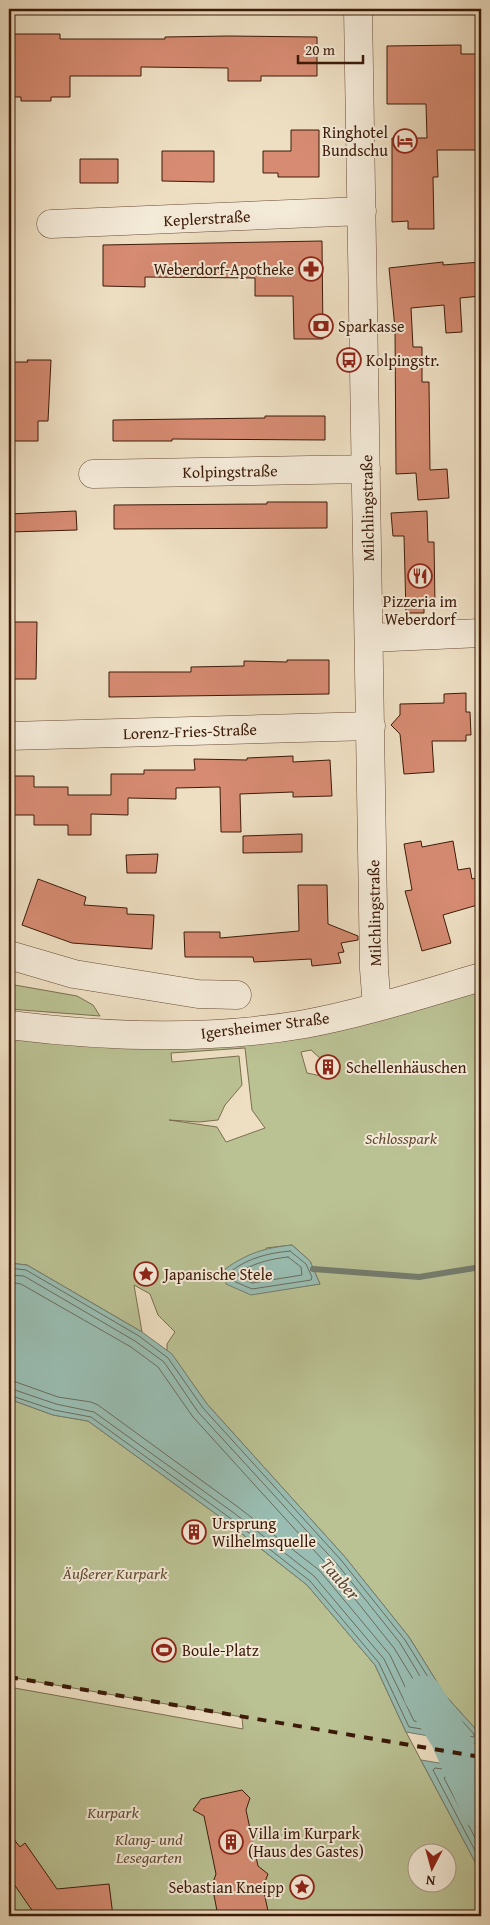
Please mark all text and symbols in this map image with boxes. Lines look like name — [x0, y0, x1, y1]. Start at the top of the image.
scale bar — [298, 32, 362, 64]
text: 20 m — [305, 39, 336, 60]
place label: Ringhotel Bundschu — [322, 120, 389, 162]
hotel icon: Ringhotel Bundschu — [392, 128, 418, 154]
street label: Keplerstraße — [163, 204, 251, 232]
pharmacy icon: Weberdorf-Apotheke — [298, 256, 324, 282]
place label: Weberdorf-Apotheke — [153, 257, 294, 281]
bank icon: Sparkasse — [308, 313, 334, 339]
place label: Sparkasse — [338, 314, 405, 338]
bus stop icon: Kolpingstr. — [336, 347, 362, 373]
place label: Kolpingstr. — [366, 348, 440, 372]
street label: Milchlingstraße — [354, 454, 380, 562]
street label: Kolpingstraße — [182, 458, 278, 484]
restaurant icon: Pizzeria im Weberdorf — [407, 563, 433, 589]
place label: Pizzeria im Weberdorf — [383, 589, 457, 631]
street label: Lorenz-Fries-Straße — [123, 717, 257, 745]
street label: Milchlingstraße — [361, 859, 387, 967]
street label: Igersheimer Straße — [199, 1005, 331, 1045]
building icon: Schellenhäuschen — [315, 1054, 341, 1080]
place label: Schellenhäuschen — [346, 1055, 467, 1079]
park label: Schlosspark — [365, 1126, 438, 1150]
place icon: Japanische Stele — [133, 1261, 159, 1287]
place label: Japanische Stele — [162, 1262, 272, 1286]
place label: Ursprung Wilhelmsquelle — [212, 1511, 316, 1553]
building icon: Ursprung Wilhelmsquelle — [181, 1519, 207, 1545]
water label: Tauber — [314, 1551, 367, 1607]
park label: Äußerer Kurpark — [62, 1561, 168, 1585]
sports icon: Boule-Platz — [151, 1637, 177, 1663]
place label: Boule-Platz — [182, 1638, 259, 1662]
park label: Kurpark — [86, 1800, 139, 1824]
place label: Villa im Kurpark (Haus des Gastes) — [248, 1821, 364, 1863]
park label: Klang- und Lesegarten — [114, 1827, 183, 1869]
building icon: Villa im Kurpark (Haus des Gastes) — [218, 1829, 244, 1855]
north arrow — [408, 1842, 458, 1892]
text: N — [424, 1870, 436, 1891]
place icon: Sebastian Kneipp — [289, 1874, 315, 1900]
place label: Sebastian Kneipp — [169, 1875, 284, 1899]

